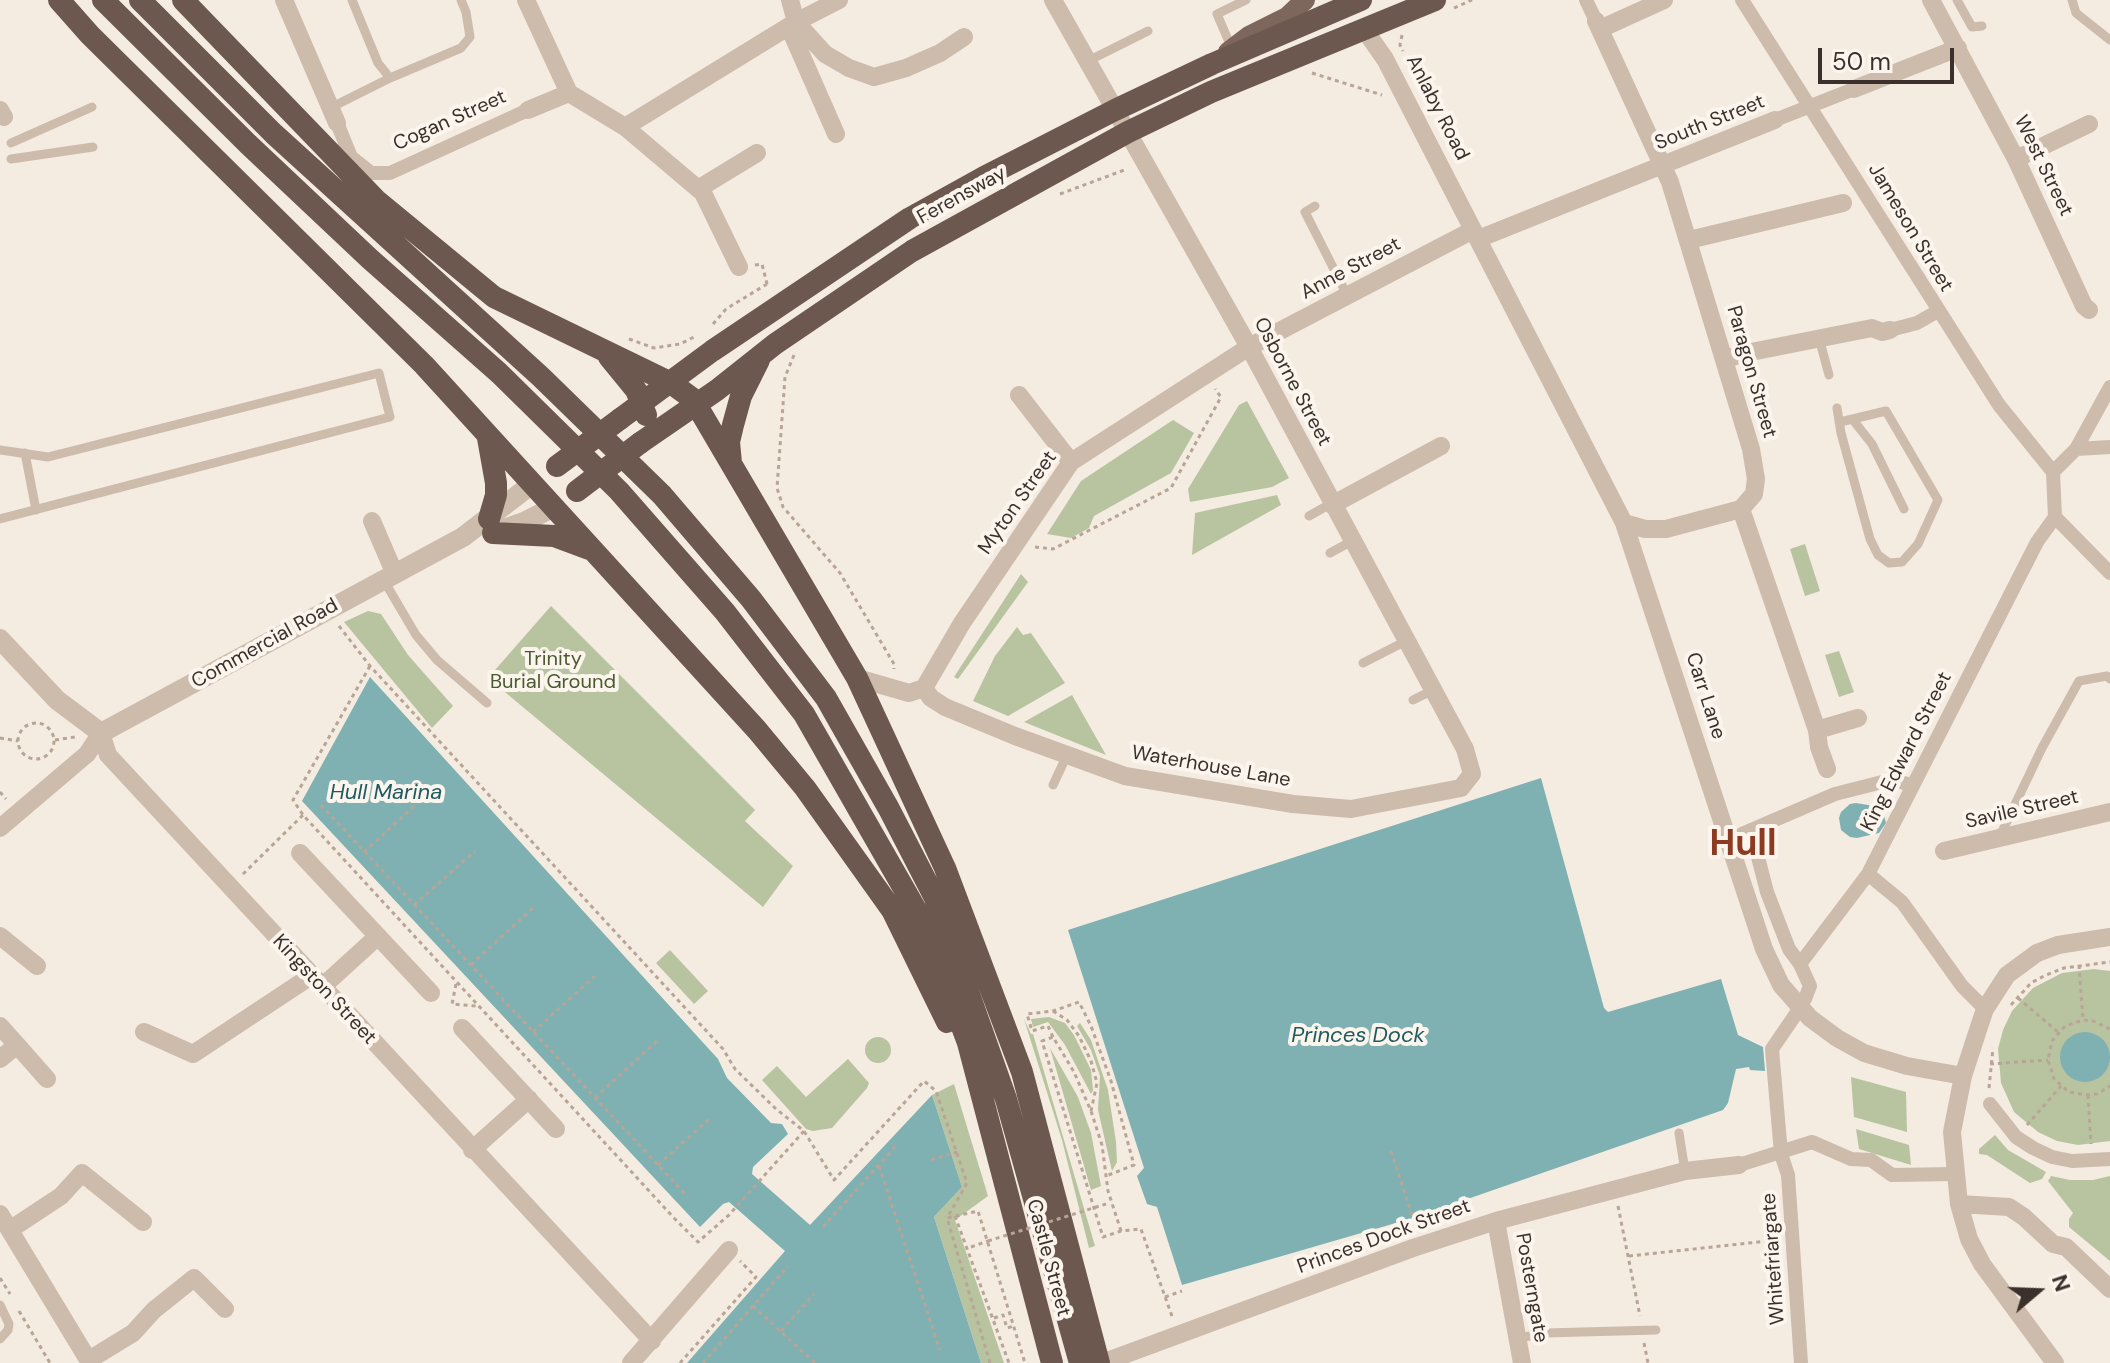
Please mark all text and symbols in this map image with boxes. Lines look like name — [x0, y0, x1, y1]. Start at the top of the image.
scale bar — [1822, 32, 1958, 82]
text: 50 m — [1832, 46, 1891, 77]
street label: Anlaby Road — [1400, 51, 1474, 165]
street label: Cogan Street — [390, 85, 510, 157]
street label: South Street — [1652, 90, 1768, 156]
street label: West Street — [2008, 112, 2078, 220]
street label: Jameson Street — [1862, 159, 1958, 297]
street label: Ferensway — [913, 162, 1011, 230]
street label: Anne Street — [1297, 233, 1405, 305]
street label: Paragon Street — [1721, 303, 1781, 441]
street label: Osborne Street — [1248, 314, 1336, 450]
street label: Myton Street — [974, 447, 1062, 559]
street label: Commercial Road — [188, 594, 342, 694]
park label: Trinity Burial Ground — [490, 648, 616, 695]
street label: Carr Lane — [1680, 650, 1730, 742]
street label: King Edward Street — [1856, 668, 1958, 836]
street label: Waterhouse Lane — [1130, 741, 1292, 793]
water label: Hull Marina — [330, 780, 442, 806]
street label: Savile Street — [1963, 785, 2081, 835]
district label: Hull — [1709, 824, 1777, 868]
street label: Kingston Street — [267, 930, 381, 1050]
water label: Princes Dock — [1291, 1023, 1425, 1049]
street label: Whitefriargate — [1757, 1192, 1791, 1326]
street label: Princes Dock Street — [1294, 1195, 1474, 1279]
street label: Castle Street — [1021, 1197, 1075, 1319]
street label: Posterngate — [1510, 1231, 1552, 1345]
north arrow — [1998, 1251, 2078, 1331]
text: N — [2045, 1271, 2077, 1295]

